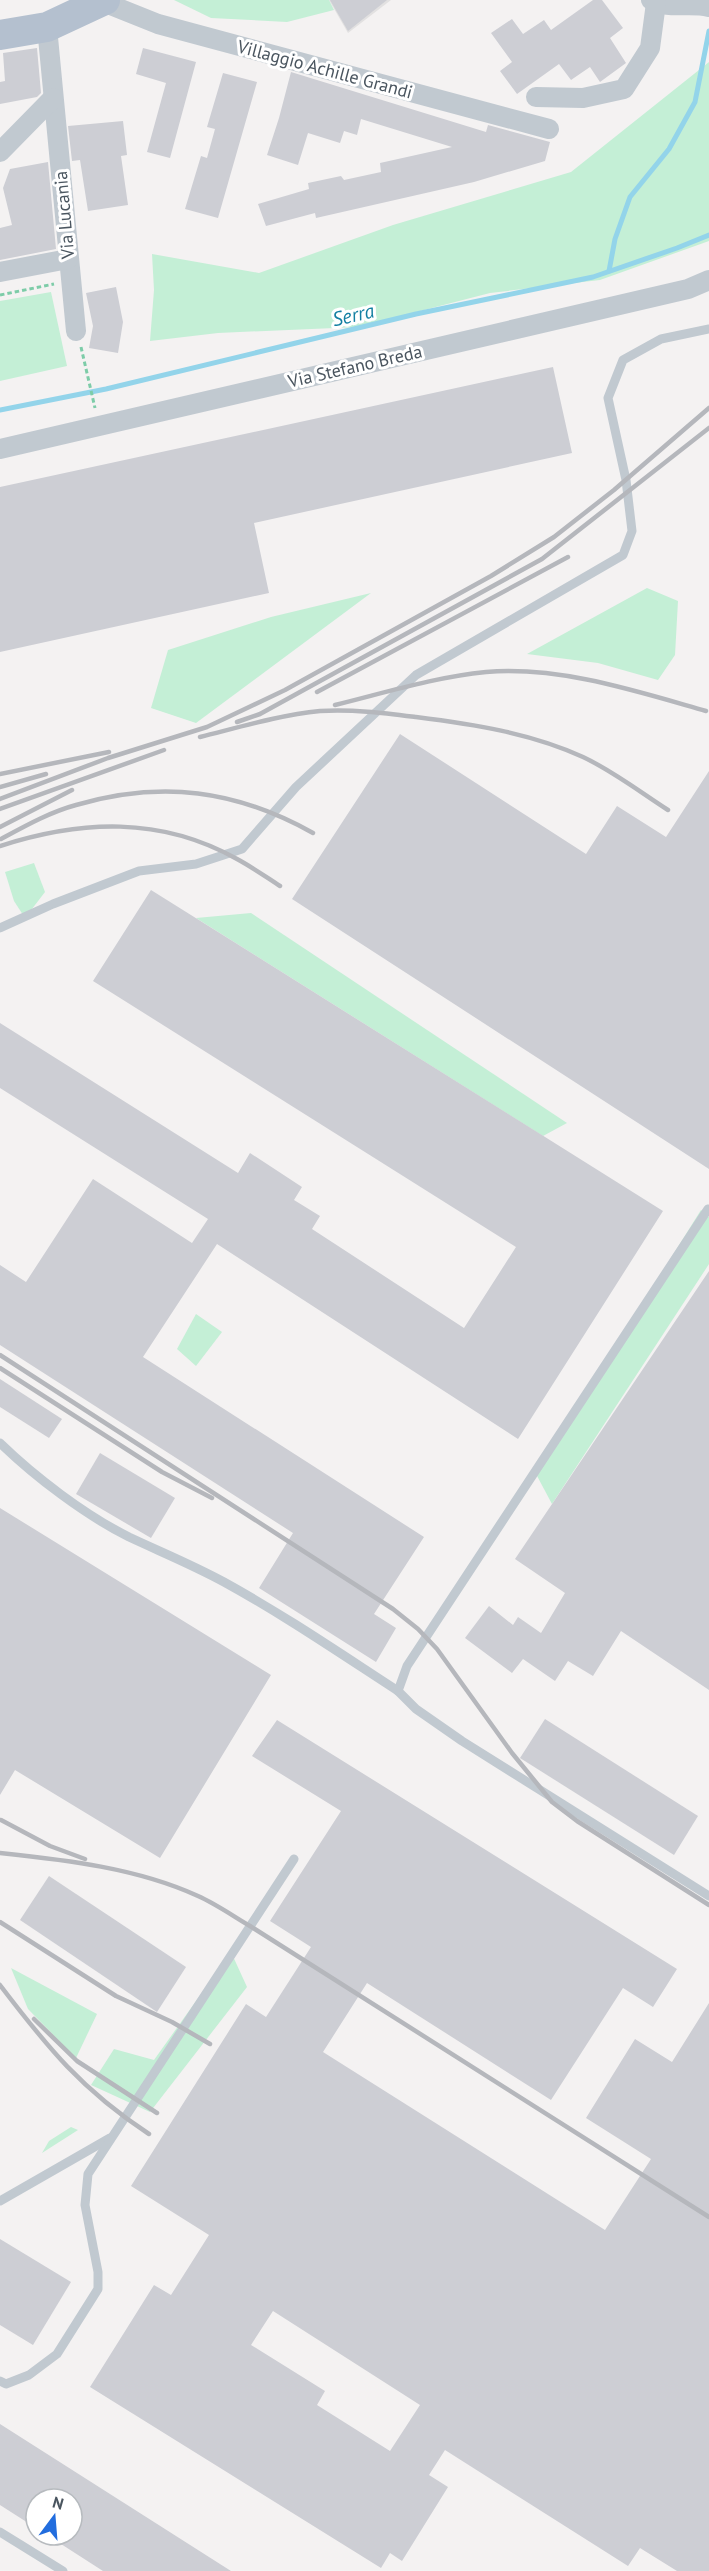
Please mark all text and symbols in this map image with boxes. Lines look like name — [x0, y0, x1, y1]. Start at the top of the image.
street label: Villaggio Achille Grandi — [234, 34, 415, 103]
street label: Via Lucania — [49, 170, 79, 261]
water label: Serra — [330, 298, 377, 332]
street label: Via Stefano Breda — [285, 339, 424, 393]
north arrow — [24, 2487, 84, 2547]
text: N — [50, 2492, 66, 2514]

